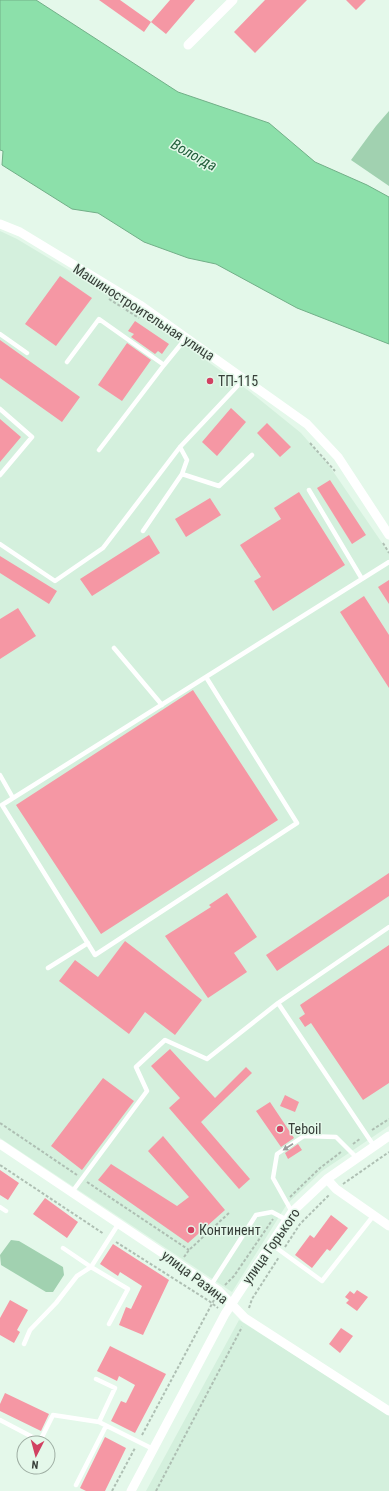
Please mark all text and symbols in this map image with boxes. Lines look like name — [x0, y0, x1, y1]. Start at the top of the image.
water label: Вологда — [168, 135, 220, 175]
street label: Машиностроительная улица — [70, 260, 218, 364]
place label: ТП-115 — [218, 373, 258, 389]
marker: ТП-115 — [205, 376, 215, 386]
place label: Teboil — [288, 1121, 322, 1137]
marker: Teboil — [275, 1124, 285, 1134]
one-way arrow — [283, 1143, 293, 1151]
street label: улица Горького — [239, 1205, 303, 1287]
place label: Континент — [199, 1222, 261, 1238]
marker: Континент — [186, 1225, 196, 1235]
street label: улица Разина — [159, 1247, 231, 1307]
north arrow — [16, 1435, 56, 1475]
text: N — [31, 1458, 39, 1471]

